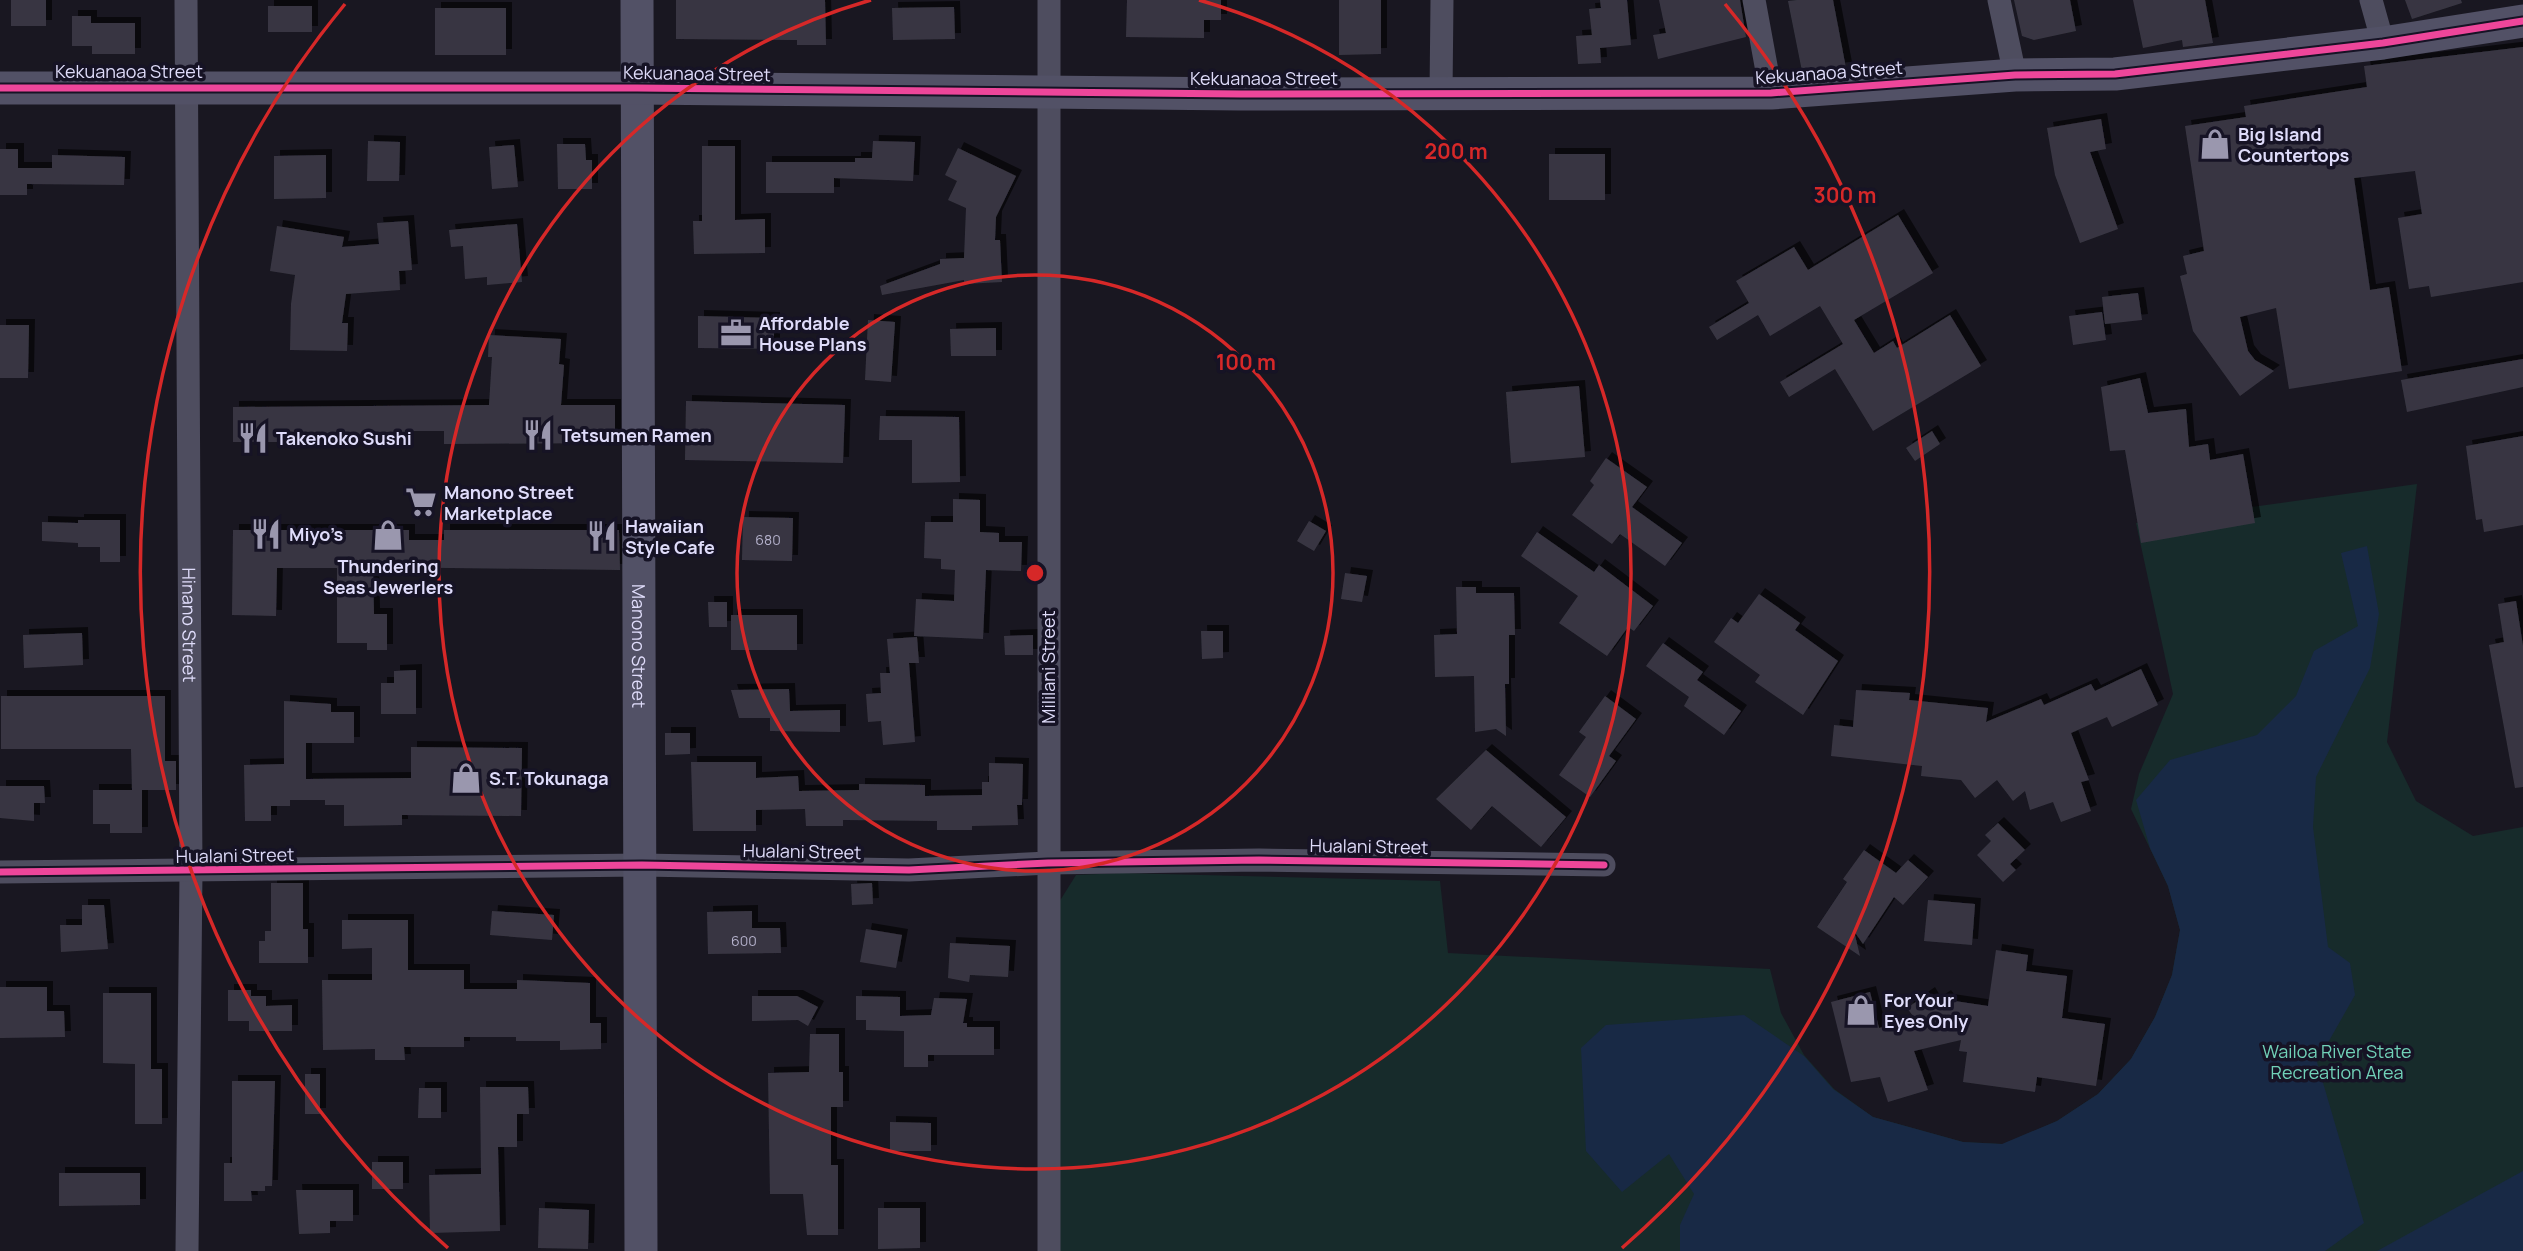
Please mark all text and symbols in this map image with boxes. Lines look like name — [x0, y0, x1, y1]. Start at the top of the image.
street label: Kekuanaoa Street — [1754, 55, 1904, 89]
street label: Kekuanaoa Street — [55, 59, 203, 83]
street label: Kekuanaoa Street — [623, 60, 771, 86]
street label: Kekuanaoa Street — [1190, 66, 1338, 90]
place label: Big Island Countertops — [2238, 122, 2350, 167]
shop icon: Big Island Countertops — [2198, 127, 2232, 161]
text: 200 m — [1424, 137, 1488, 165]
text: 300 m — [1814, 181, 1876, 209]
place label: Affordable House Plans — [759, 311, 867, 356]
office icon: Affordable House Plans — [719, 316, 753, 350]
text: 100 m — [1216, 348, 1276, 376]
restaurant icon: Tetsumen Ramen — [521, 418, 555, 452]
restaurant icon: Takenoko Sushi — [236, 421, 270, 455]
place label: Tetsumen Ramen — [561, 423, 712, 447]
place label: Takenoko Sushi — [276, 426, 412, 450]
place label: Manono Street Marketplace — [444, 480, 574, 525]
supermarket icon: Manono Street Marketplace — [404, 485, 438, 519]
place label: Hawaiian Style Cafe — [625, 514, 715, 559]
restaurant icon: Miyo’s — [249, 517, 283, 551]
shop icon: Thundering Seas Jewerlers — [371, 518, 405, 552]
restaurant icon: Hawaiian Style Cafe — [585, 519, 619, 553]
place label: Miyo’s — [289, 522, 344, 546]
house number: 680 — [755, 530, 781, 549]
place label: Thundering Seas Jewerlers — [323, 554, 453, 599]
centre of rings — [1023, 561, 1047, 585]
street label: Hinano Street — [177, 567, 202, 683]
street label: Manono Street — [627, 584, 651, 708]
street label: Mililani Street — [1036, 610, 1060, 724]
shop icon: S.T. Tokunaga — [449, 761, 483, 795]
place label: S.T. Tokunaga — [489, 766, 609, 790]
street label: Hualani Street — [1310, 833, 1428, 859]
street label: Hualani Street — [743, 838, 861, 864]
street label: Hualani Street — [176, 842, 294, 868]
house number: 600 — [731, 931, 757, 950]
place label: For Your Eyes Only — [1884, 988, 1968, 1033]
shop icon: For Your Eyes Only — [1844, 993, 1878, 1027]
park label: Wailoa River State Recreation Area — [2262, 1039, 2412, 1084]

